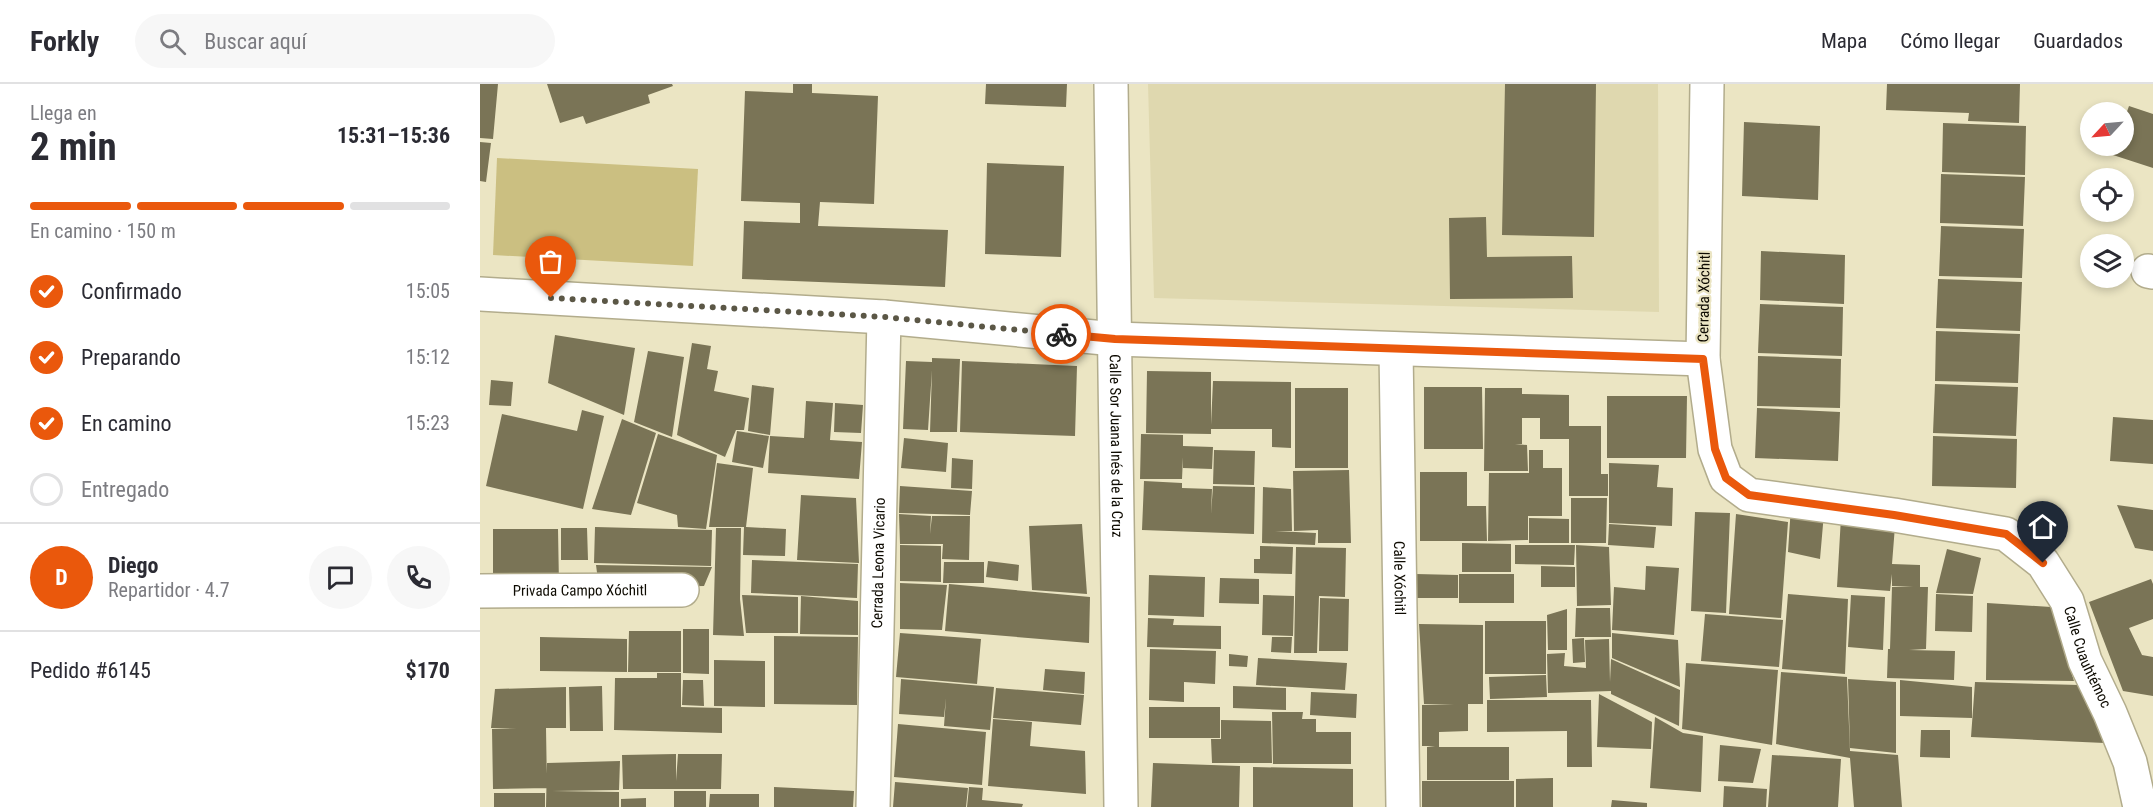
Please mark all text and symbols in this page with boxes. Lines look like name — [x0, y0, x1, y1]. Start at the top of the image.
search box — [135, 14, 555, 68]
text: Forkly — [30, 25, 99, 58]
icon: search — [156, 25, 189, 58]
text: Buscar aquí — [204, 29, 307, 54]
text: Mapa — [1821, 29, 1867, 53]
text: Cómo llegar — [1900, 29, 2000, 53]
text: Guardados — [2033, 29, 2123, 53]
text: Llega en — [30, 101, 97, 125]
north arrow — [2080, 102, 2134, 156]
map controls — [2080, 102, 2134, 288]
text: 15:31–15:36 — [337, 123, 450, 148]
text: 2 min — [30, 124, 117, 170]
button: locate — [2080, 168, 2134, 222]
text: En camino · 150 m — [30, 219, 176, 243]
button: layers — [2080, 234, 2134, 288]
pin — [525, 236, 576, 298]
icon: bag — [534, 245, 567, 278]
street label: Cerrada Xóchitl — [1694, 251, 1714, 343]
icon: check — [30, 275, 63, 308]
text: Confirmado — [81, 279, 182, 304]
text: 15:05 — [406, 279, 450, 303]
courier — [1031, 304, 1091, 364]
icon: bike — [1045, 318, 1078, 351]
icon: check — [30, 341, 63, 374]
text: Preparando — [81, 345, 181, 370]
text: 15:12 — [406, 345, 450, 369]
street label: Calle Sor Juana Inés de la Cruz — [1106, 354, 1126, 538]
icon: check — [30, 407, 63, 440]
text: En camino — [81, 411, 172, 436]
text: 15:23 — [406, 411, 450, 435]
text: Entregado — [81, 477, 169, 502]
street label: Cerrada Leona Vicario — [868, 497, 889, 629]
pin — [2017, 501, 2068, 563]
icon: home — [2026, 510, 2059, 543]
street label: Calle Xóchitl — [1390, 541, 1409, 615]
button: chat — [309, 546, 372, 609]
button: phone — [387, 546, 450, 609]
text: Diego — [108, 553, 159, 578]
text: D — [55, 565, 68, 590]
text: Repartidor · 4.7 — [108, 578, 230, 602]
street label: Privada Campo Xóchitl — [513, 581, 647, 600]
street label: Calle Cuauhtémoc — [2060, 604, 2115, 711]
text: Pedido #6145 — [30, 658, 151, 683]
text: $170 — [406, 658, 450, 683]

